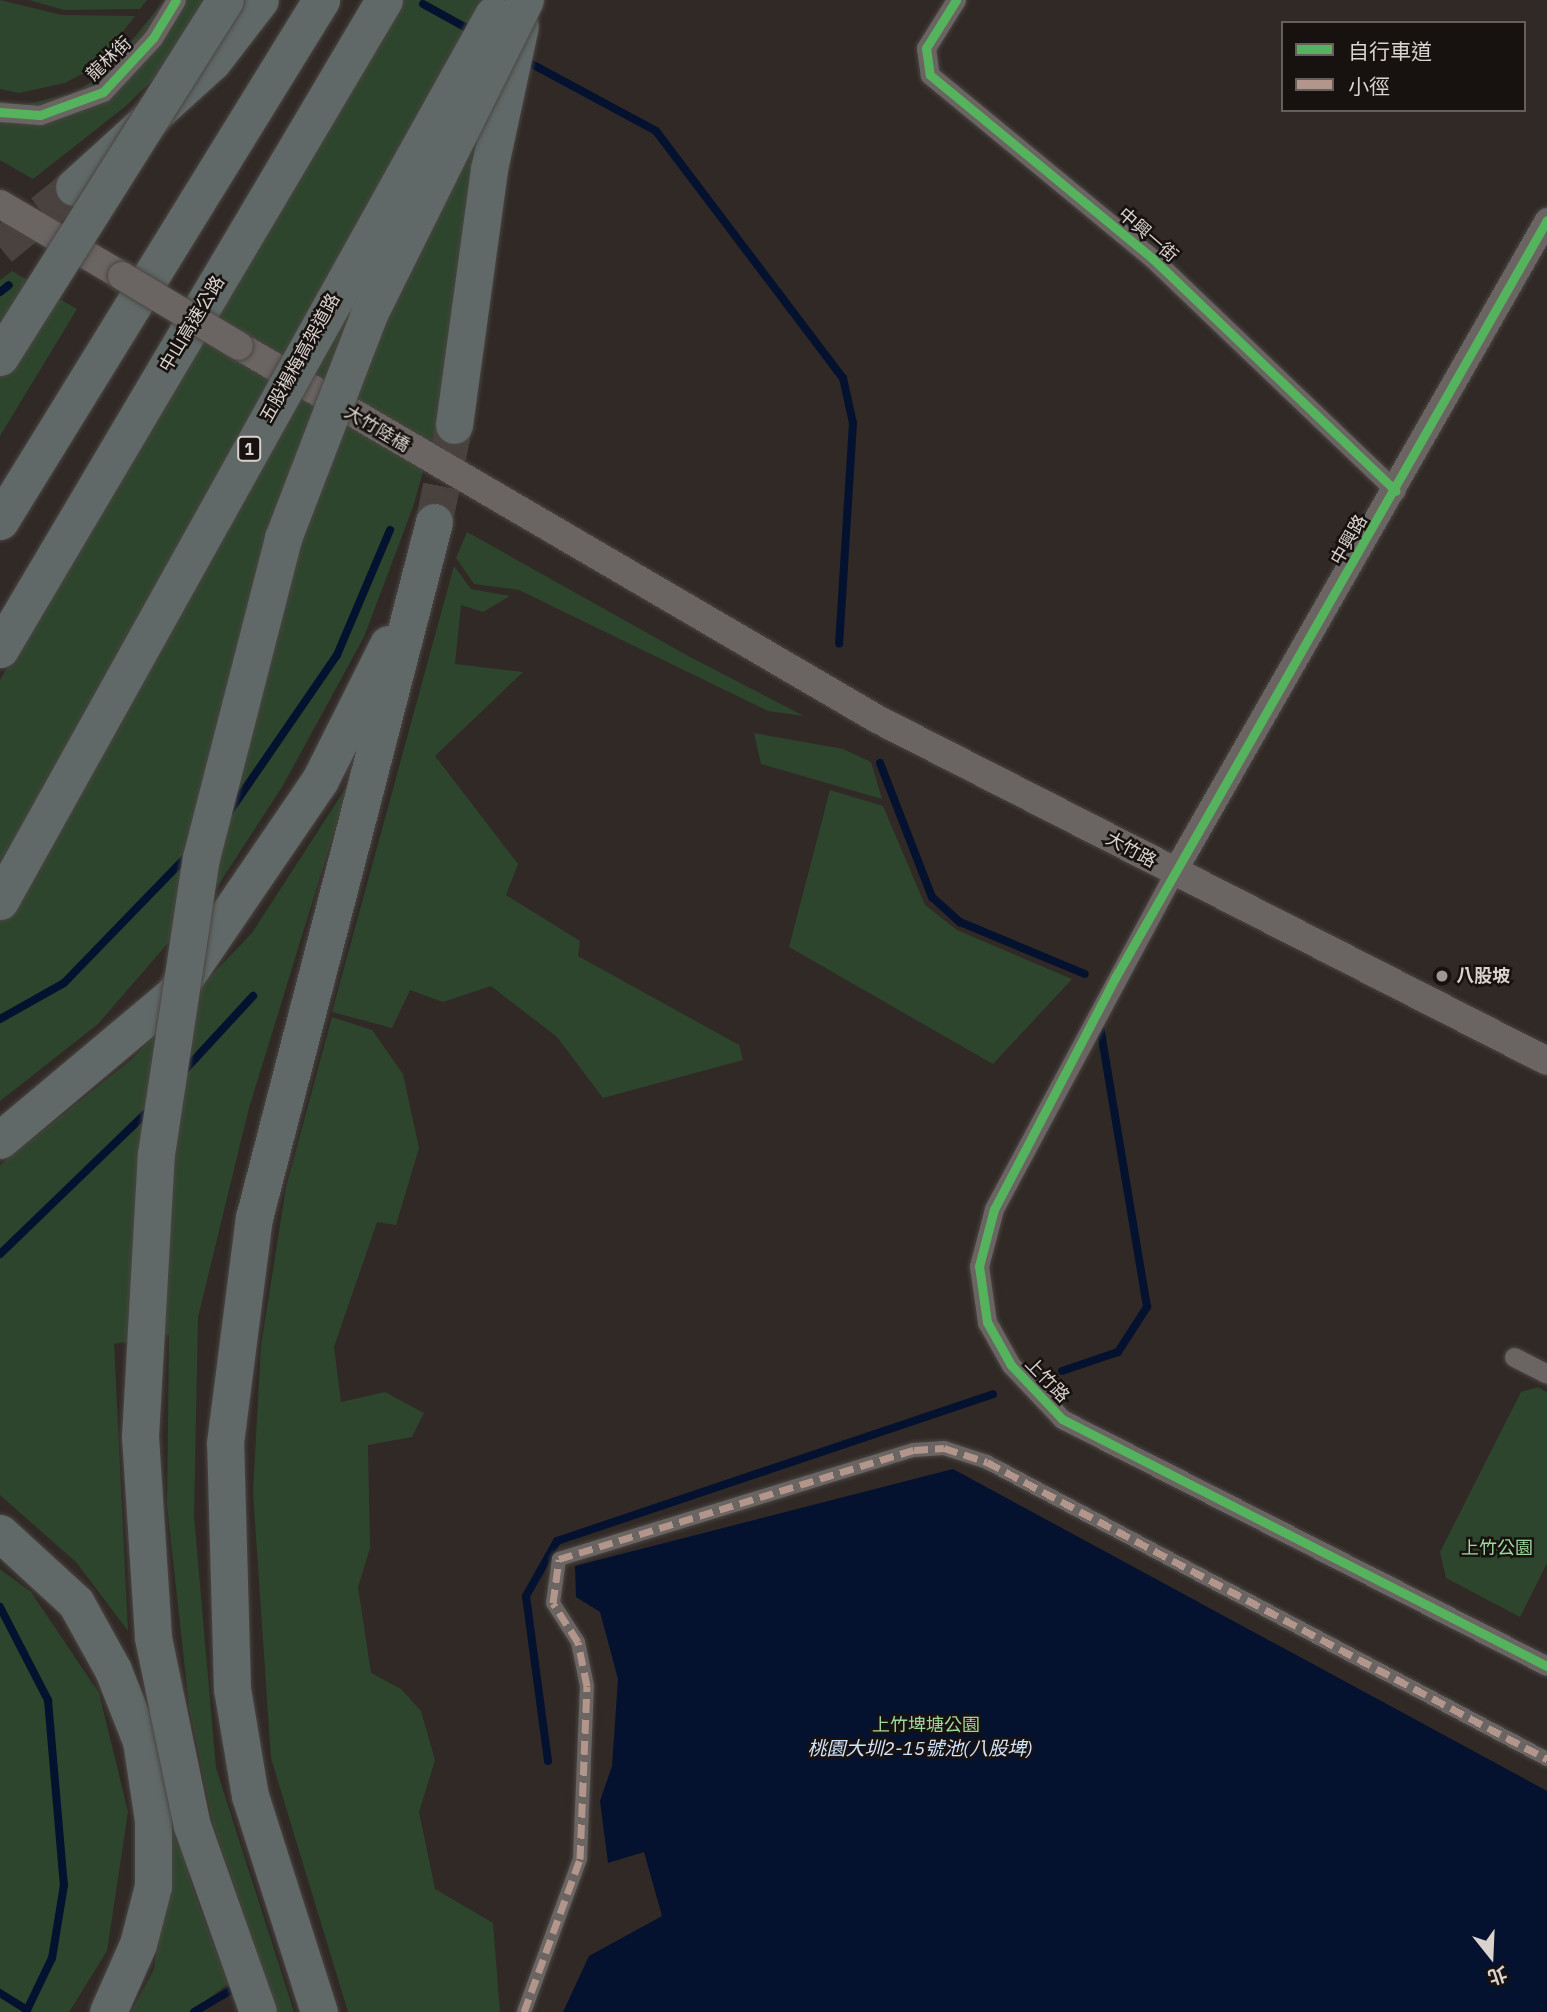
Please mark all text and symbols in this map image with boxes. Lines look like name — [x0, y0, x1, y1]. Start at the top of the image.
legend — [1281, 21, 1526, 112]
street label: 龍林街 — [82, 32, 136, 86]
text: 自行車道 — [1348, 37, 1432, 65]
text: 小徑 — [1348, 72, 1390, 100]
street label: 中興一街 — [1114, 203, 1182, 267]
street label: 中山高速公路 — [155, 272, 229, 376]
street label: 五股楊梅高架道路 — [256, 290, 344, 426]
street label: 大竹陸橋 — [341, 401, 413, 457]
road number: 1 — [237, 436, 261, 462]
street label: 中興路 — [1326, 511, 1372, 569]
street label: 大竹路 — [1102, 828, 1160, 872]
place label: 八股坡 — [1456, 965, 1510, 987]
marker: 八股坡 — [1434, 968, 1450, 984]
street label: 上竹路 — [1020, 1353, 1074, 1407]
park label: 上竹公園 — [1461, 1537, 1533, 1559]
park label: 上竹埤塘公園 — [872, 1714, 980, 1736]
water label: 桃園大圳2-15號池(八股埤) — [807, 1738, 1033, 1760]
north arrow — [1456, 1921, 1526, 1991]
text: 北 — [1485, 1962, 1510, 1990]

